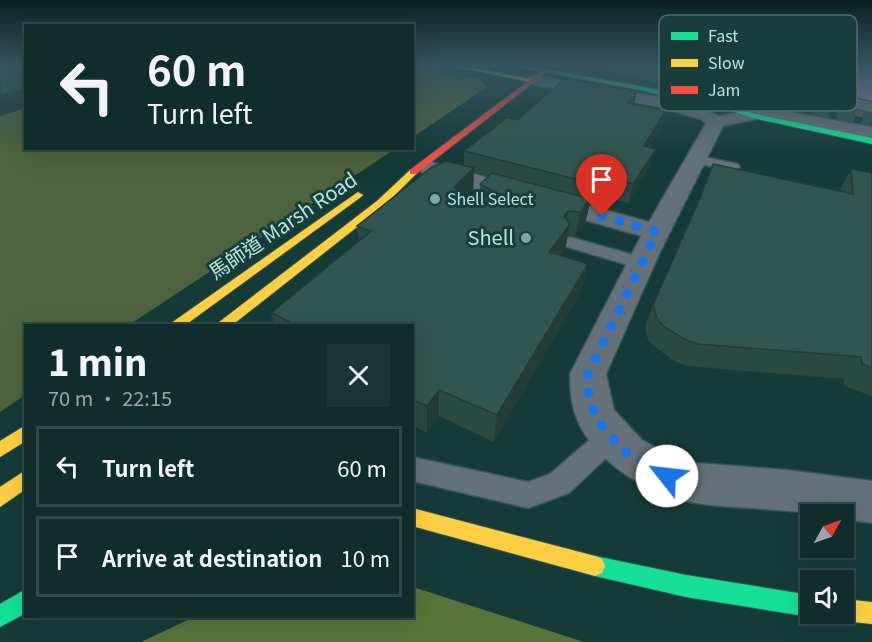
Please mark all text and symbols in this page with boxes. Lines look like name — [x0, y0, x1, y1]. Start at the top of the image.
legend — [659, 15, 857, 111]
text: Fast — [708, 23, 738, 47]
text: 60 m — [147, 37, 247, 98]
icon: left — [48, 48, 126, 126]
text: Slow — [708, 50, 745, 74]
text: Jam — [708, 77, 740, 101]
text: Turn left — [147, 93, 253, 132]
pin — [576, 154, 627, 216]
icon: arrive — [585, 163, 618, 196]
street label: 馬師道 Marsh Road — [202, 164, 362, 285]
place label: Shell Select — [447, 186, 534, 210]
marker: Shell Select — [428, 192, 442, 206]
place label: Shell — [468, 222, 514, 251]
marker: Shell — [519, 231, 533, 245]
text: 1 min — [48, 334, 147, 386]
button: close — [327, 344, 390, 407]
text: 70 m · 22:15 — [48, 383, 172, 412]
position arrow — [635, 444, 699, 508]
icon: left — [51, 450, 84, 483]
text: Turn left — [102, 451, 194, 483]
text: 60 m — [337, 451, 387, 483]
north arrow — [800, 504, 854, 558]
map controls — [800, 504, 854, 624]
icon: arrive — [51, 540, 84, 573]
text: Arrive at destination — [102, 541, 322, 573]
text: 10 m — [340, 541, 390, 573]
button: sound — [800, 570, 854, 624]

